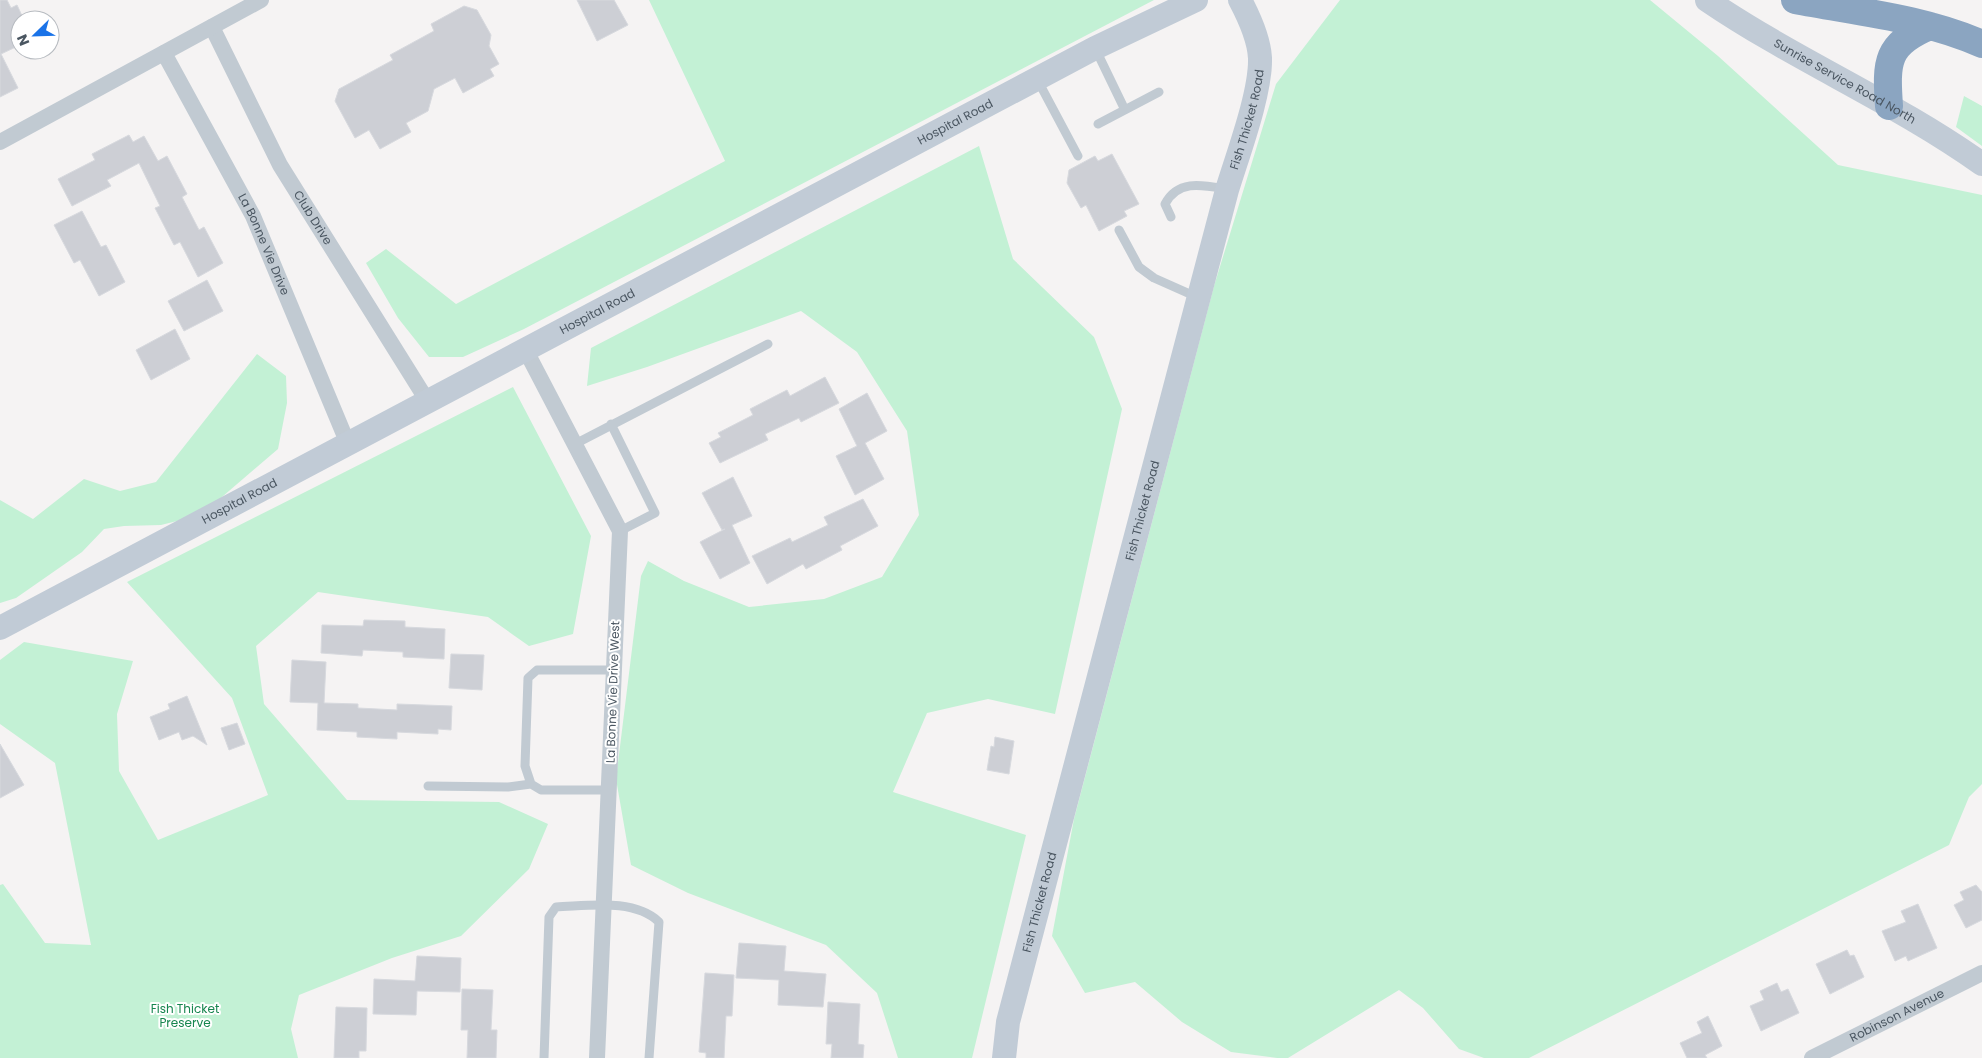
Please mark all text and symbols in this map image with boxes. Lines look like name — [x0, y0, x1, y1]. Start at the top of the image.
north arrow — [10, 10, 60, 60]
text: N — [12, 31, 34, 49]
street label: Sunrise Service Road North — [1771, 34, 1919, 128]
street label: Fish Thicket Road — [1225, 68, 1268, 172]
street label: Hospital Road — [914, 95, 996, 149]
street label: Club Drive — [290, 187, 337, 248]
street label: La Bonne Vie Drive — [234, 190, 294, 298]
street label: Hospital Road — [556, 284, 638, 338]
street label: Fish Thicket Road — [1121, 458, 1163, 563]
street label: Hospital Road — [198, 474, 280, 528]
street label: La Bonne Vie Drive West — [602, 621, 623, 763]
street label: Fish Thicket Road — [1018, 850, 1060, 954]
street label: Robinson Avenue — [1847, 984, 1947, 1046]
park label: Fish Thicket Preserve — [151, 1000, 219, 1031]

